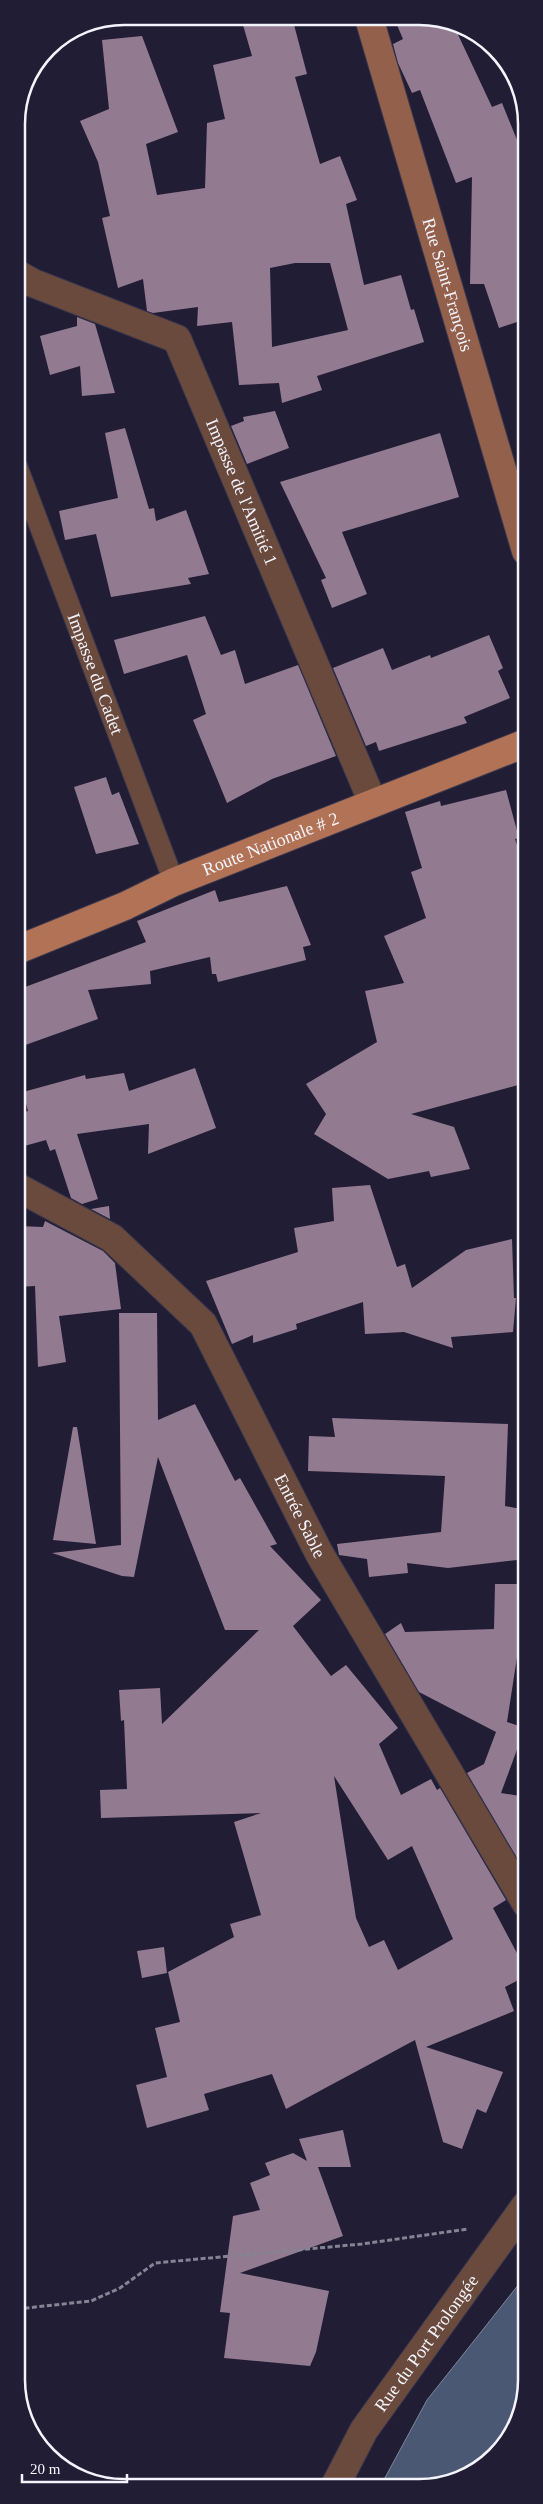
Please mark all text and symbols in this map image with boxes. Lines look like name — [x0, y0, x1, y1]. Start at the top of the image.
street label: Rue Saint-François — [418, 215, 477, 354]
street label: Impasse de l'Amitié 1 — [202, 416, 281, 568]
street label: Impasse du Cadet — [63, 610, 127, 737]
street label: Route Nationale # 2 — [200, 808, 341, 880]
street label: Entrée Sable — [271, 1470, 330, 1562]
street label: Rue du Port Prolongée — [371, 2271, 482, 2415]
scale bar — [22, 2452, 128, 2484]
text: 20 m — [30, 2461, 61, 2477]

